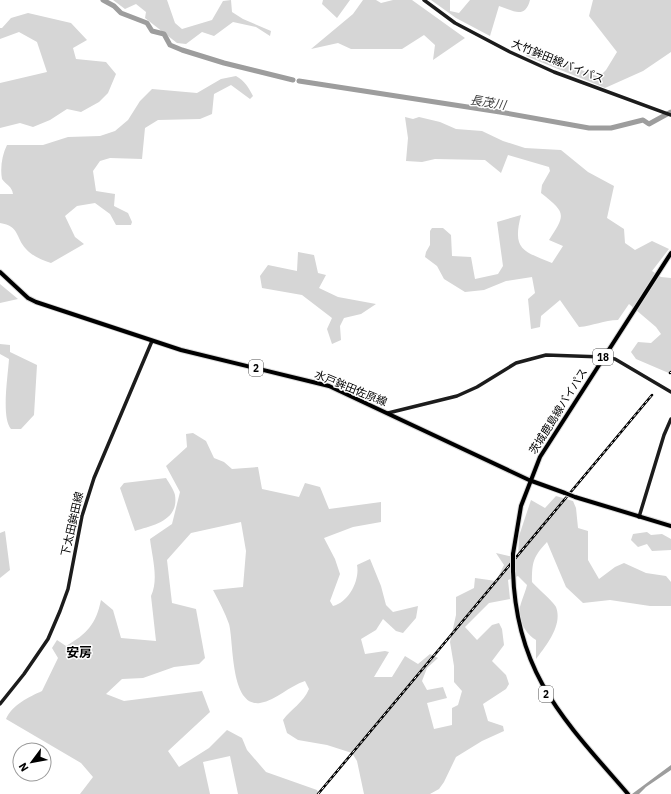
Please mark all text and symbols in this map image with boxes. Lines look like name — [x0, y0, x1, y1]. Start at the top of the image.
street label: 大竹鉾田線バイパス — [510, 36, 606, 86]
water label: 長茂川 — [469, 92, 509, 113]
road number: 18 — [593, 349, 613, 365]
road number: 2 — [249, 360, 263, 376]
street label: 茨城鹿島線バイパス — [526, 365, 590, 457]
street label: 水戸鉾田佐原線 — [313, 367, 389, 409]
street label: 下太田鉾田線 — [58, 490, 86, 558]
district label: 安房 — [66, 644, 92, 661]
road number: 2 — [539, 686, 553, 702]
north arrow — [12, 742, 52, 782]
text: N — [15, 760, 32, 774]

